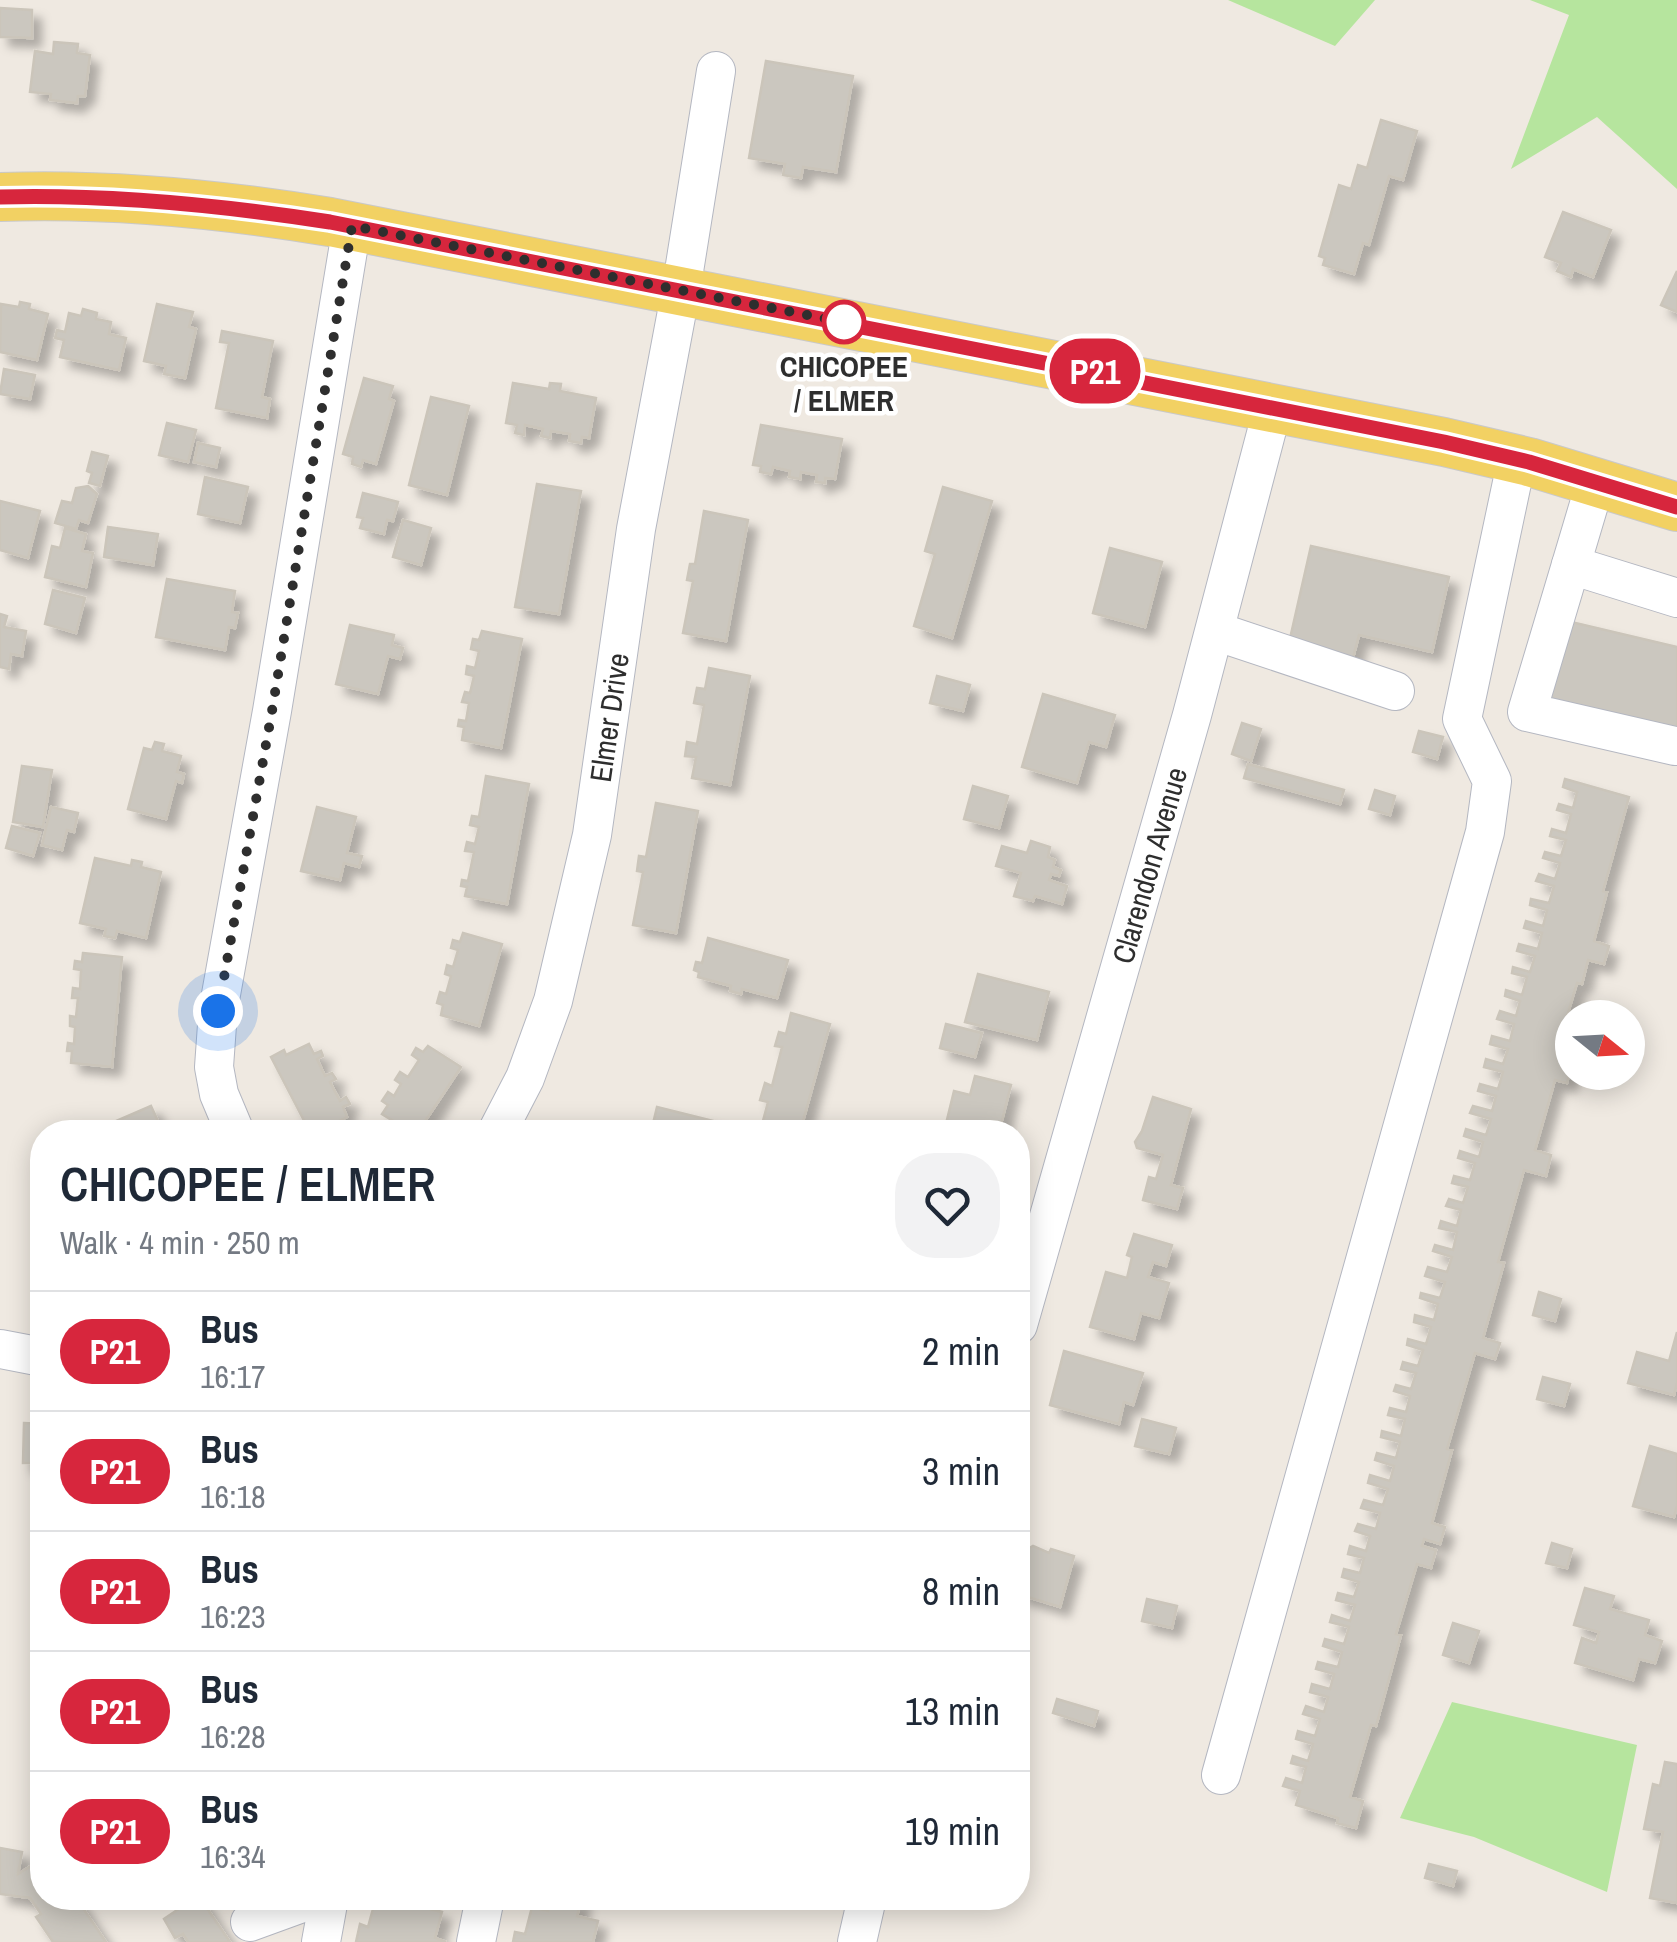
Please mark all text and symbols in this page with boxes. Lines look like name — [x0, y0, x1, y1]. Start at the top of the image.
marker: CHICOPEE / ELMER — [823, 301, 865, 343]
line badge: P21 — [1038, 338, 1152, 404]
place label: CHICOPEE / ELMER — [780, 346, 908, 420]
text: P21 — [1069, 348, 1121, 395]
street label: Elmer Drive — [580, 650, 638, 785]
street label: Clarendon Avenue — [1102, 763, 1196, 968]
your location — [193, 986, 243, 1036]
north arrow — [1555, 1000, 1645, 1090]
map controls — [1555, 1000, 1645, 1090]
text: CHICOPEE / ELMER — [60, 1151, 435, 1216]
button: heart — [895, 1153, 1000, 1258]
text: Walk · 4 min · 250 m — [60, 1221, 300, 1264]
text: Bus — [200, 1304, 259, 1355]
text: 2 min — [922, 1326, 1000, 1377]
text: P21 — [89, 1328, 141, 1375]
text: 16:17 — [200, 1355, 266, 1398]
text: Bus — [200, 1424, 259, 1475]
text: 3 min — [922, 1446, 1000, 1497]
text: P21 — [89, 1448, 141, 1495]
text: 16:18 — [200, 1475, 266, 1518]
text: Bus — [200, 1544, 259, 1595]
text: 8 min — [922, 1566, 1000, 1617]
text: P21 — [89, 1568, 141, 1615]
text: 16:23 — [200, 1595, 266, 1638]
text: Bus — [200, 1664, 259, 1715]
text: 13 min — [905, 1686, 1000, 1737]
text: P21 — [89, 1688, 141, 1735]
text: 16:28 — [200, 1715, 266, 1758]
text: Bus — [200, 1784, 259, 1835]
text: 19 min — [905, 1806, 1000, 1857]
text: P21 — [89, 1808, 141, 1855]
text: 16:34 — [200, 1835, 266, 1878]

